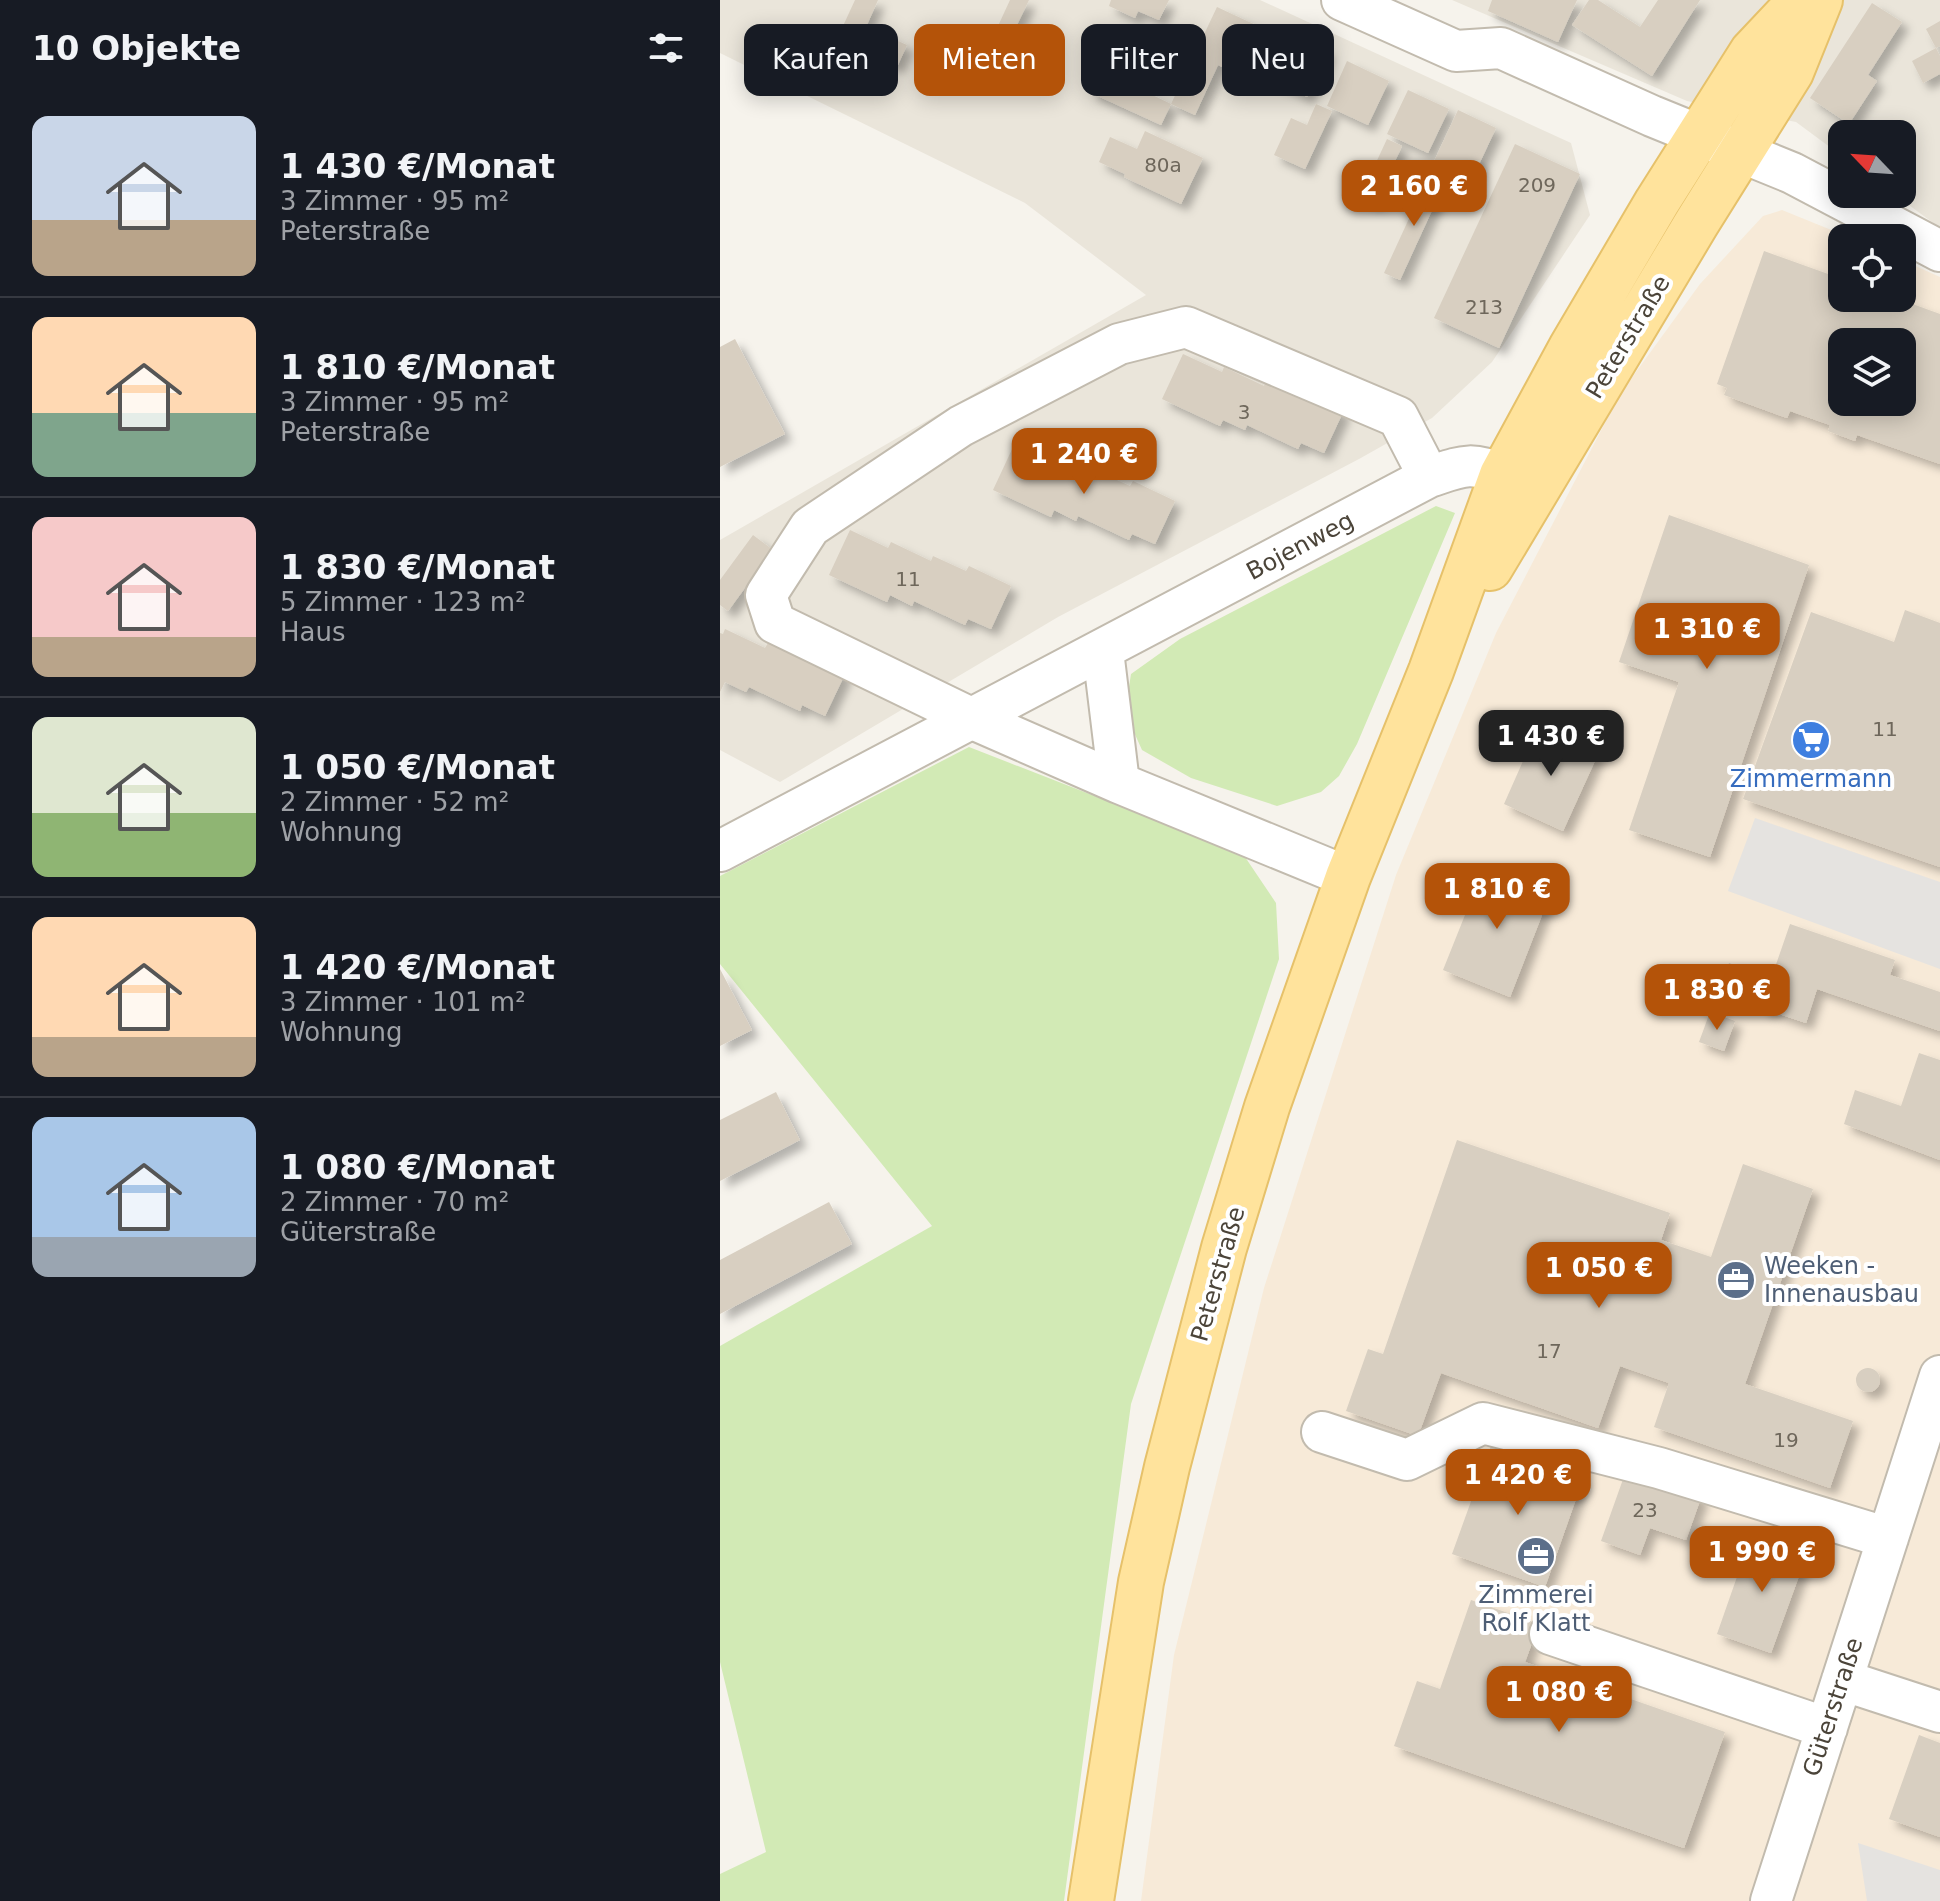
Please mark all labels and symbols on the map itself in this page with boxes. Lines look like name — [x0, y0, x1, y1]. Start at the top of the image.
north arrow — [1828, 120, 1916, 208]
house number: 80a — [1144, 153, 1182, 177]
pin: 2 160 € — [1340, 160, 1488, 228]
house number: 209 — [1518, 173, 1556, 197]
street label: Peterstraße — [1580, 270, 1676, 404]
house number: 213 — [1465, 295, 1503, 319]
house number: 3 — [1238, 400, 1250, 424]
pin: 1 240 € — [1010, 428, 1158, 496]
street label: Bojenweg — [1242, 506, 1358, 586]
house number: 11 — [895, 567, 921, 591]
pin: 1 310 € — [1633, 603, 1781, 671]
pin: 1 430 € — [1477, 710, 1625, 778]
house number: 11 — [1872, 717, 1898, 741]
supermarket icon: Zimmermann — [1790, 719, 1832, 761]
place label: Zimmermann — [1730, 765, 1892, 793]
pin: 1 810 € — [1423, 863, 1571, 931]
pin: 1 830 € — [1643, 964, 1791, 1032]
street label: Peterstraße — [1185, 1203, 1251, 1345]
pin: 1 050 € — [1525, 1242, 1673, 1310]
place label: Weeken - Innenausbau — [1764, 1252, 1919, 1308]
office icon: Weeken - Innenausbau — [1715, 1259, 1757, 1301]
house number: 17 — [1536, 1339, 1562, 1363]
house number: 19 — [1773, 1428, 1799, 1452]
pin: 1 420 € — [1444, 1449, 1592, 1517]
house number: 23 — [1632, 1498, 1658, 1522]
pin: 1 990 € — [1688, 1526, 1836, 1594]
office icon: Zimmerei Rolf Klatt — [1515, 1535, 1557, 1577]
place label: Zimmerei Rolf Klatt — [1478, 1581, 1594, 1637]
street label: Güterstraße — [1797, 1634, 1869, 1780]
pin: 1 080 € — [1485, 1666, 1633, 1734]

